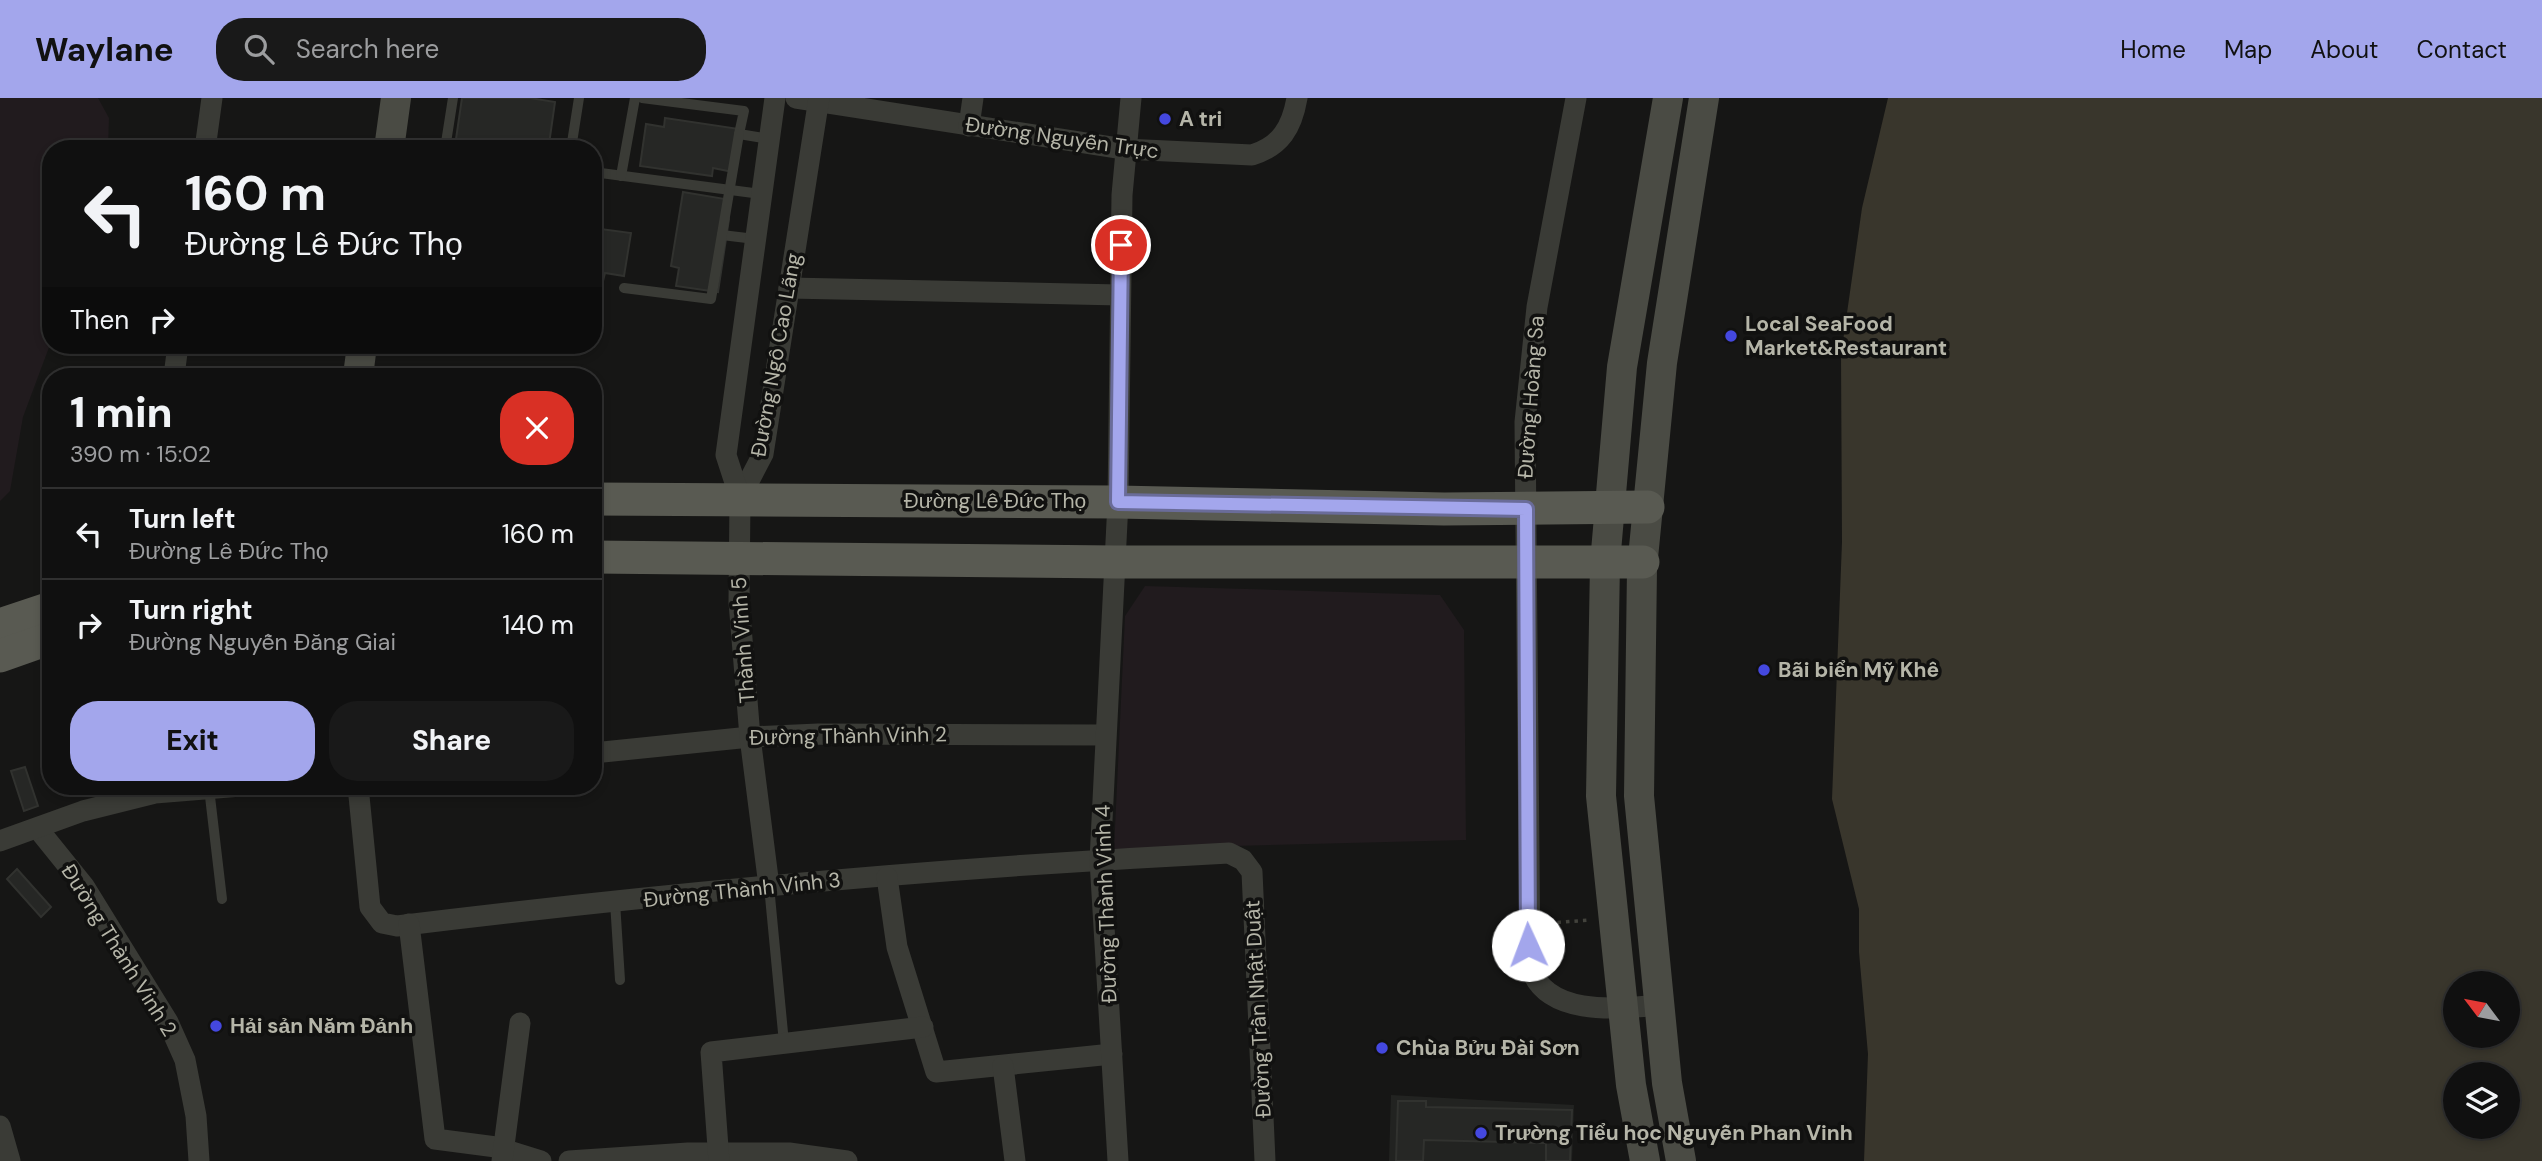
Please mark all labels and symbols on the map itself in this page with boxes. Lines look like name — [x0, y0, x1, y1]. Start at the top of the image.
place label: A tri — [1179, 105, 1222, 133]
street label: Đường Nguyễn Trực — [963, 111, 1161, 165]
marker: A tri — [1157, 111, 1173, 127]
pin — [1091, 215, 1151, 275]
street label: Đường Ngô Cao Lãng — [744, 251, 808, 459]
place label: Local SeaFood Market&Restaurant — [1745, 310, 1947, 362]
street label: Đường Hoàng Sa — [1511, 315, 1551, 479]
marker: Local SeaFood Market&Restaurant — [1723, 328, 1739, 344]
street label: Đường Lê Đức Thọ — [904, 487, 1086, 515]
street label: Thành Vinh 5 — [725, 576, 761, 704]
place label: Bãi biển Mỹ Khê — [1778, 656, 1939, 684]
marker: Bãi biển Mỹ Khê — [1756, 662, 1772, 678]
street label: Đường Thành Vinh 2 — [749, 720, 947, 752]
street label: Đường Thành Vinh 4 — [1089, 804, 1123, 1004]
street label: Đường Thành Vinh 2 — [55, 859, 183, 1041]
street label: Đường Thành Vinh 3 — [642, 866, 842, 914]
street label: Đường Trần Nhật Duật — [1238, 899, 1278, 1119]
position arrow — [1491, 908, 1565, 982]
north arrow — [2443, 971, 2520, 1048]
place label: Hải sản Năm Đảnh — [230, 1012, 413, 1040]
marker: Hải sản Năm Đảnh — [208, 1018, 224, 1034]
place label: Chùa Bửu Đài Sơn — [1396, 1034, 1580, 1062]
marker: Chùa Bửu Đài Sơn — [1374, 1040, 1390, 1056]
place label: Trường Tiểu học Nguyễn Phan Vinh — [1495, 1119, 1853, 1147]
marker: Trường Tiểu học Nguyễn Phan Vinh — [1473, 1125, 1489, 1141]

